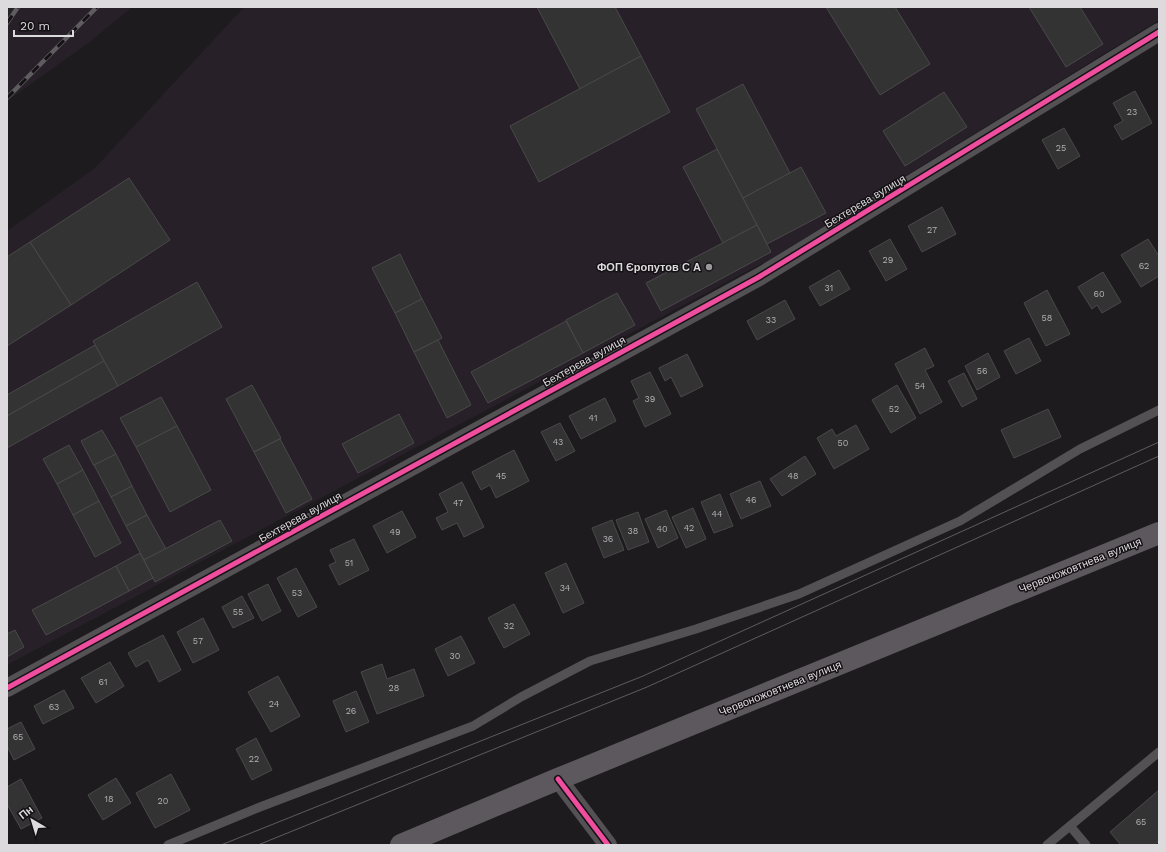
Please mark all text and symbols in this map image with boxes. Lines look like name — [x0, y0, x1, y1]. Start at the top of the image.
scale bar — [14, 12, 73, 38]
text: 20 m — [20, 19, 50, 33]
house number: 23 — [1127, 107, 1137, 117]
house number: 25 — [1056, 143, 1066, 153]
street label: Бехтерєва вулиця — [822, 172, 908, 231]
house number: 27 — [927, 225, 937, 235]
house number: 29 — [883, 255, 893, 265]
place label: ФОП Єропутов С А — [597, 261, 701, 274]
house number: 62 — [1139, 261, 1149, 271]
marker: ФОП Єропутов С А — [704, 262, 714, 272]
house number: 31 — [825, 283, 833, 293]
house number: 60 — [1093, 289, 1105, 299]
house number: 58 — [1042, 313, 1052, 323]
house number: 33 — [766, 315, 776, 325]
street label: Бехтерєва вулиця — [541, 333, 628, 390]
house number: 56 — [977, 366, 987, 376]
house number: 54 — [915, 381, 926, 391]
house number: 39 — [645, 394, 655, 404]
house number: 52 — [889, 404, 899, 414]
house number: 41 — [589, 413, 597, 423]
house number: 43 — [553, 437, 563, 447]
house number: 50 — [838, 438, 849, 448]
house number: 45 — [496, 471, 506, 481]
house number: 48 — [787, 471, 799, 481]
street label: Бехтерєва вулиця — [257, 489, 344, 546]
house number: 46 — [746, 495, 756, 505]
house number: 47 — [453, 498, 463, 508]
house number: 44 — [712, 509, 723, 519]
house number: 42 — [684, 523, 694, 533]
house number: 40 — [656, 524, 668, 534]
house number: 38 — [628, 526, 638, 536]
house number: 49 — [389, 527, 401, 537]
house number: 36 — [603, 534, 613, 544]
street label: Червоножовтнева вулиця — [1017, 535, 1143, 596]
house number: 51 — [345, 558, 353, 568]
house number: 34 — [560, 583, 571, 593]
house number: 53 — [292, 588, 302, 598]
house number: 55 — [233, 607, 243, 617]
house number: 32 — [504, 621, 514, 631]
house number: 57 — [193, 636, 203, 646]
house number: 30 — [450, 651, 461, 661]
street label: Червоножовтнева вулиця — [717, 658, 843, 719]
house number: 61 — [99, 677, 107, 687]
house number: 28 — [389, 683, 399, 693]
house number: 24 — [269, 699, 280, 709]
house number: 63 — [49, 702, 59, 712]
house number: 26 — [346, 706, 356, 716]
house number: 65 — [13, 732, 23, 742]
house number: 22 — [249, 754, 259, 764]
house number: 18 — [104, 794, 114, 804]
house number: 20 — [158, 796, 169, 806]
north arrow — [12, 800, 52, 840]
text: Пн — [16, 803, 36, 822]
house number: 65 — [1136, 817, 1146, 827]

